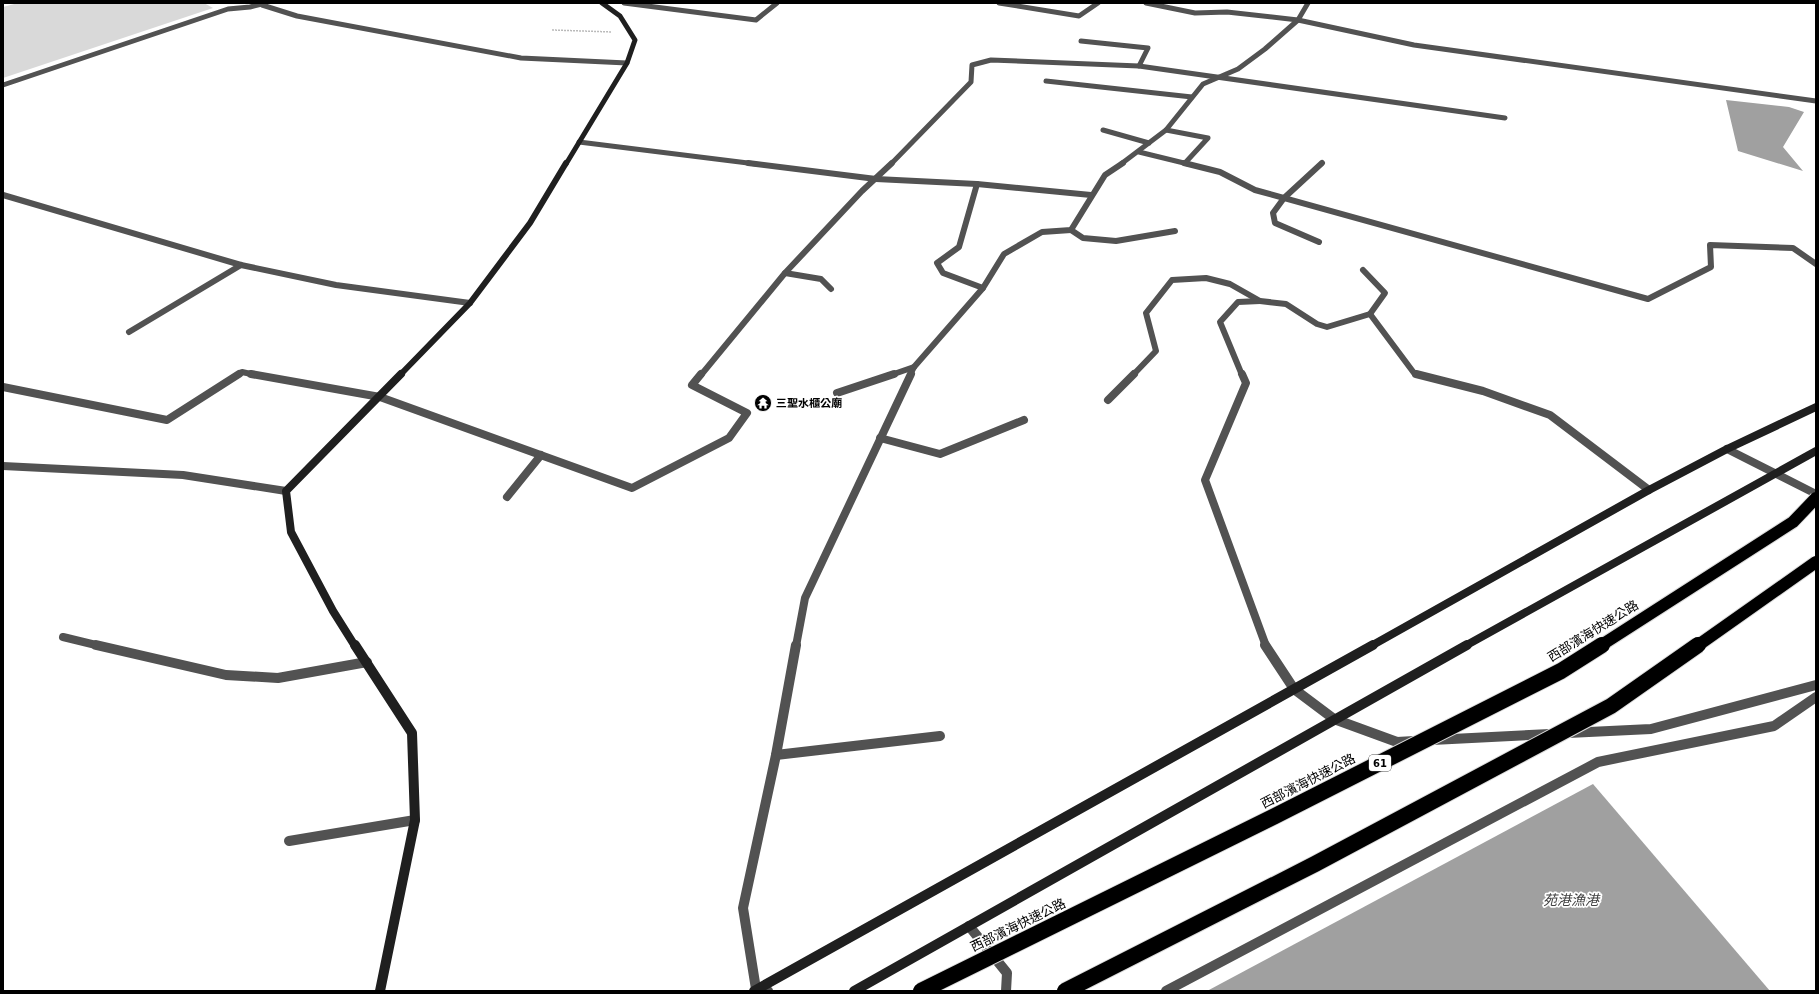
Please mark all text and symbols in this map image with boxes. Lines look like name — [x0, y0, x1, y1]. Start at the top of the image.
temple icon: 三聖水櫃公廟 — [753, 393, 773, 413]
place label: 三聖水櫃公廟 — [776, 397, 842, 410]
street label: 西部濱海快速公路 — [1545, 597, 1641, 665]
street label: 西部濱海快速公路 — [1258, 751, 1358, 811]
road number: 61 — [1369, 755, 1391, 771]
water label: 苑港漁港 — [1543, 892, 1601, 908]
street label: 西部濱海快速公路 — [968, 895, 1068, 955]

